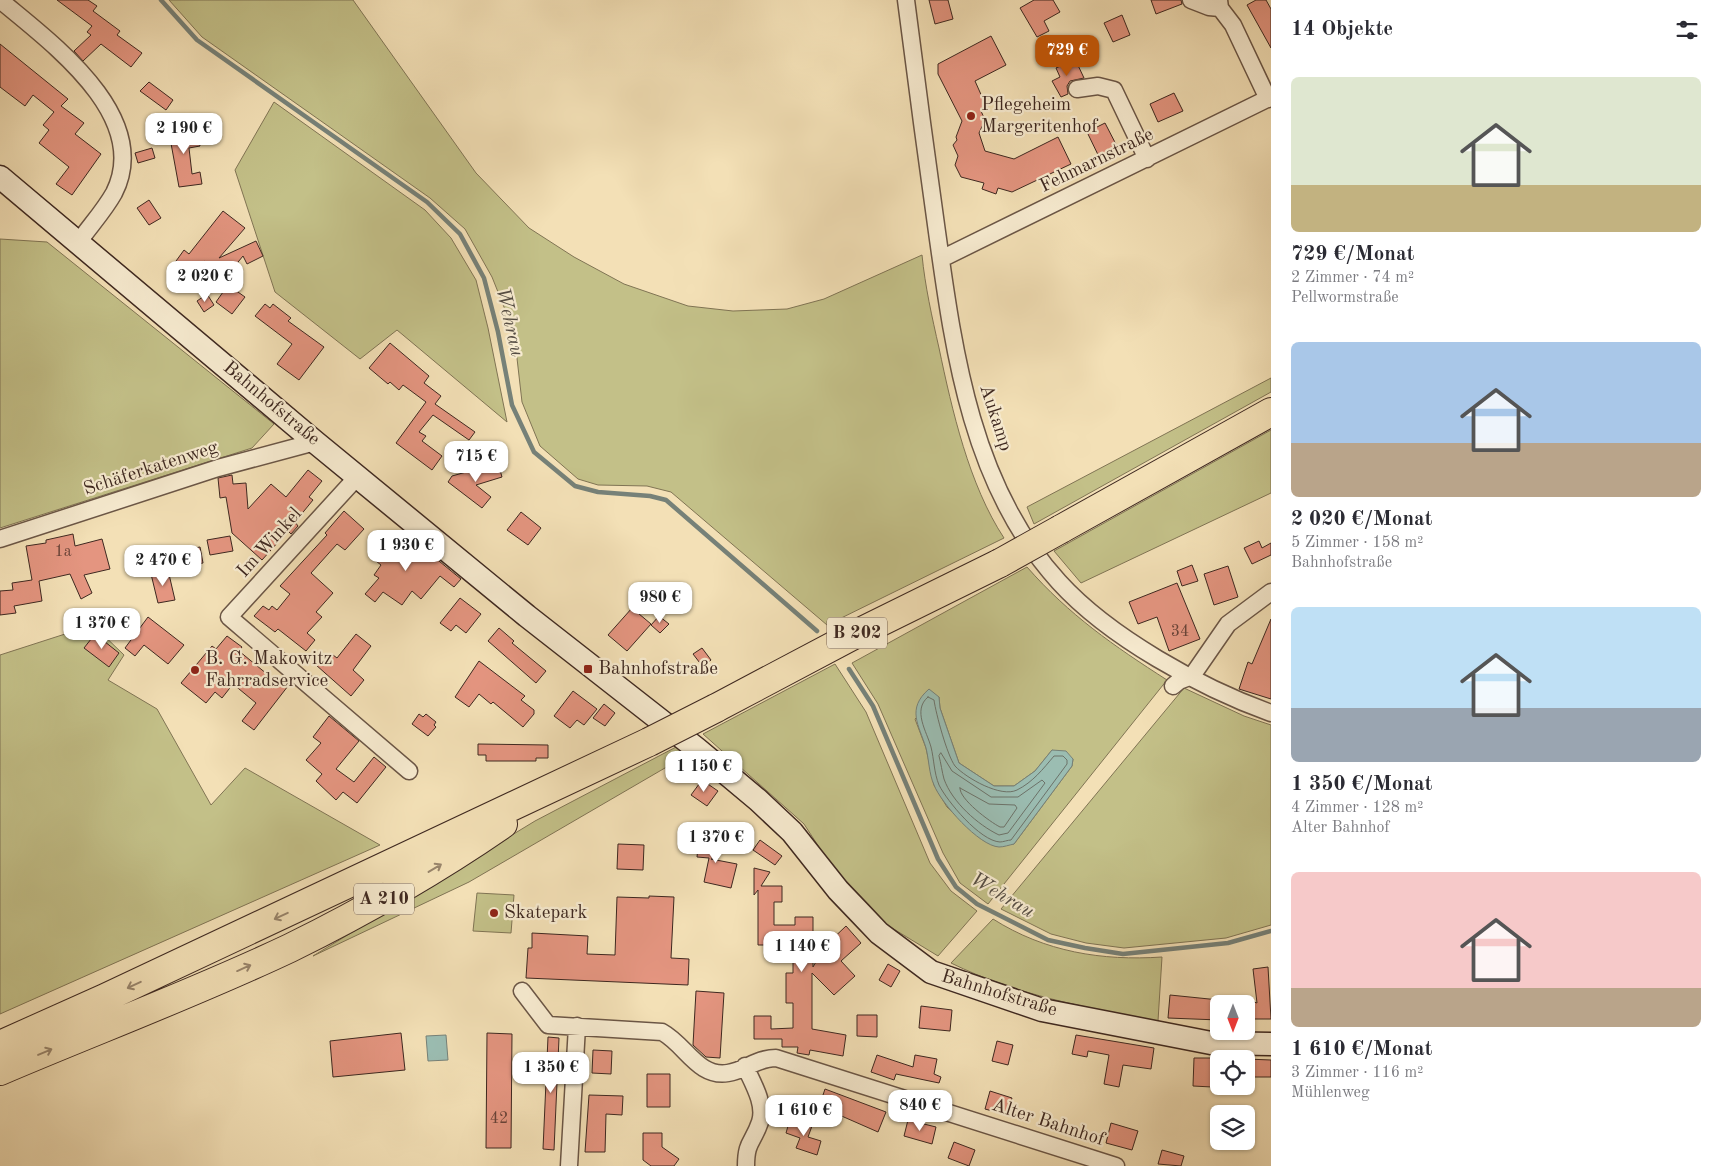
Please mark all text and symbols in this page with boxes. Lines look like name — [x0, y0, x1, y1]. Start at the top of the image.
icon: filters — [1673, 16, 1701, 44]
text: 14 Objekte — [1291, 19, 1393, 40]
pin: 729 € — [1032, 34, 1102, 77]
text: 729 € — [1046, 43, 1088, 59]
place label: Pflegeheim Margeritenhof — [981, 96, 1098, 137]
marker: Pflegeheim Margeritenhof — [965, 110, 977, 122]
icon: home — [1451, 110, 1541, 200]
pin: 2 190 € — [138, 112, 230, 155]
text: 2 190 € — [156, 121, 212, 137]
street label: Fehmarnstraße — [1037, 125, 1157, 197]
text: 729 €/Monat — [1291, 244, 1414, 265]
pin: 2 020 € — [159, 260, 251, 303]
text: 2 020 € — [177, 269, 233, 285]
text: 2 Zimmer · 74 m² — [1291, 270, 1414, 286]
water label: Wehrau — [491, 285, 527, 359]
text: Pellwormstraße — [1291, 290, 1399, 306]
street label: Bahnhofstraße — [219, 358, 323, 450]
icon: home — [1451, 375, 1541, 465]
street label: Aukamp — [975, 382, 1015, 454]
street label: Schäferkatenweg — [81, 438, 221, 500]
pin: 715 € — [441, 440, 511, 483]
text: 715 € — [455, 449, 497, 465]
street label: Im Winkel — [234, 505, 306, 581]
text: 2 020 €/Monat — [1291, 509, 1432, 530]
pin: 1 930 € — [360, 530, 452, 572]
text: 5 Zimmer · 158 m² — [1291, 535, 1423, 551]
text: 1 930 € — [378, 538, 434, 554]
house number: 1a — [54, 544, 72, 560]
pin: 2 470 € — [117, 544, 209, 587]
text: 2 470 € — [135, 553, 191, 569]
text: Bahnhofstraße — [1291, 555, 1392, 571]
pin: 980 € — [625, 582, 695, 624]
text: 980 € — [639, 590, 681, 606]
pin: 1 370 € — [56, 608, 148, 650]
text: 1 370 € — [74, 616, 130, 632]
road number: B 202 — [827, 618, 887, 648]
house number: 34 — [1171, 624, 1189, 640]
icon: home — [1451, 640, 1541, 730]
place label: B. G. Makowitz Fahrradservice — [205, 650, 332, 691]
place label: Bahnhofstraße — [598, 660, 718, 679]
marker: Bahnhofstraße — [582, 663, 594, 675]
marker: B. G. Makowitz Fahrradservice — [189, 664, 201, 676]
pin: 1 150 € — [658, 750, 750, 793]
text: 1 150 € — [676, 759, 732, 775]
text: 1 350 €/Monat — [1291, 774, 1432, 795]
text: 4 Zimmer · 128 m² — [1291, 800, 1423, 816]
text: Alter Bahnhof — [1291, 820, 1390, 836]
pin: 1 370 € — [670, 822, 762, 864]
text: 1 370 € — [688, 830, 744, 846]
one-way arrow — [427, 863, 441, 873]
water label: Wehrau — [967, 869, 1037, 923]
road number: A 210 — [354, 884, 414, 914]
place label: Skatepark — [504, 904, 587, 923]
icon: home — [1451, 905, 1541, 995]
marker: Skatepark — [488, 907, 500, 919]
one-way arrow — [274, 912, 289, 921]
pin: 1 140 € — [756, 930, 848, 973]
text: 1 140 € — [774, 939, 830, 955]
one-way arrow — [237, 963, 252, 973]
street label: Bahnhofstraße — [939, 967, 1059, 1021]
one-way arrow — [127, 980, 142, 990]
north arrow — [1210, 995, 1255, 1040]
map controls — [1210, 995, 1255, 1150]
text: 1 610 €/Monat — [1291, 1039, 1432, 1060]
one-way arrow — [37, 1047, 52, 1057]
button: locate — [1210, 1050, 1255, 1095]
pin: 1 350 € — [505, 1052, 597, 1094]
text: 1 350 € — [523, 1060, 579, 1076]
text: 3 Zimmer · 116 m² — [1291, 1065, 1423, 1081]
text: Mühlenweg — [1291, 1085, 1370, 1101]
pin: 840 € — [885, 1090, 955, 1132]
pin: 1 610 € — [758, 1094, 850, 1137]
street label: Alter Bahnhof — [989, 1096, 1107, 1150]
text: 840 € — [899, 1098, 941, 1114]
text: 1 610 € — [776, 1103, 832, 1119]
button: layers — [1210, 1105, 1255, 1150]
house number: 42 — [490, 1111, 508, 1127]

